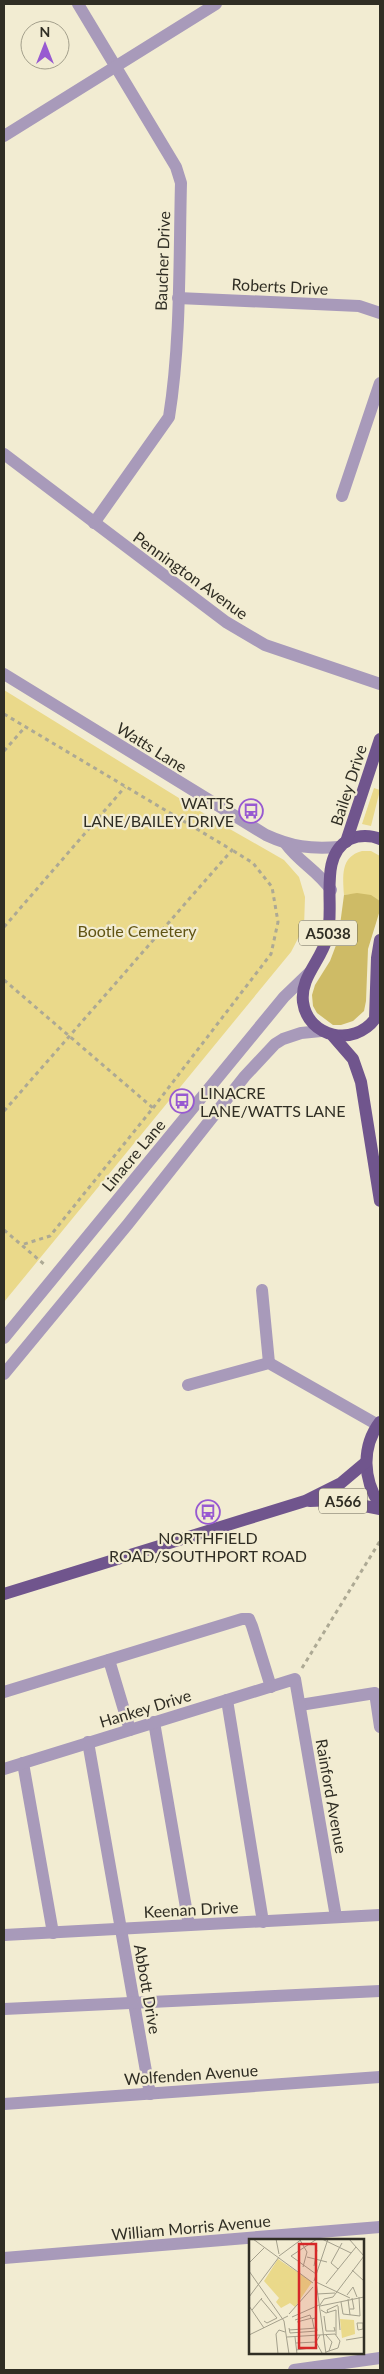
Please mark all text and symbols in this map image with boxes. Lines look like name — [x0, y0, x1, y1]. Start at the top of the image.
north arrow — [20, 20, 70, 70]
text: N — [40, 23, 50, 40]
street label: Baucher Drive — [151, 211, 173, 311]
street label: Roberts Drive — [231, 274, 329, 298]
street label: Pennington Avenue — [130, 527, 252, 623]
street label: Watts Lane — [113, 718, 191, 776]
street label: Bailey Drive — [326, 742, 370, 828]
place label: WATTS LANE/BAILEY DRIVE — [83, 793, 234, 830]
bus stop icon: WATTS LANE/BAILEY DRIVE — [238, 798, 264, 824]
road number: A5038 — [299, 920, 357, 946]
park label: Bootle Cemetery — [77, 921, 197, 940]
place label: LINACRE LANE/WATTS LANE — [200, 1083, 345, 1120]
bus stop icon: LINACRE LANE/WATTS LANE — [169, 1088, 195, 1114]
street label: Linacre Lane — [97, 1115, 169, 1195]
road number: A566 — [319, 1488, 367, 1514]
bus stop icon: NORTHFIELD ROAD/SOUTHPORT ROAD — [195, 1499, 221, 1525]
place label: NORTHFIELD ROAD/SOUTHPORT ROAD — [109, 1528, 307, 1565]
street label: Hankey Drive — [97, 1685, 193, 1731]
street label: Rainford Avenue — [313, 1737, 351, 1855]
street label: Keenan Drive — [143, 1897, 239, 1921]
street label: Abbott Drive — [131, 1943, 165, 2035]
street label: Wolfenden Avenue — [123, 2060, 259, 2088]
street label: William Morris Avenue — [111, 2211, 271, 2243]
inset map — [249, 2239, 364, 2354]

